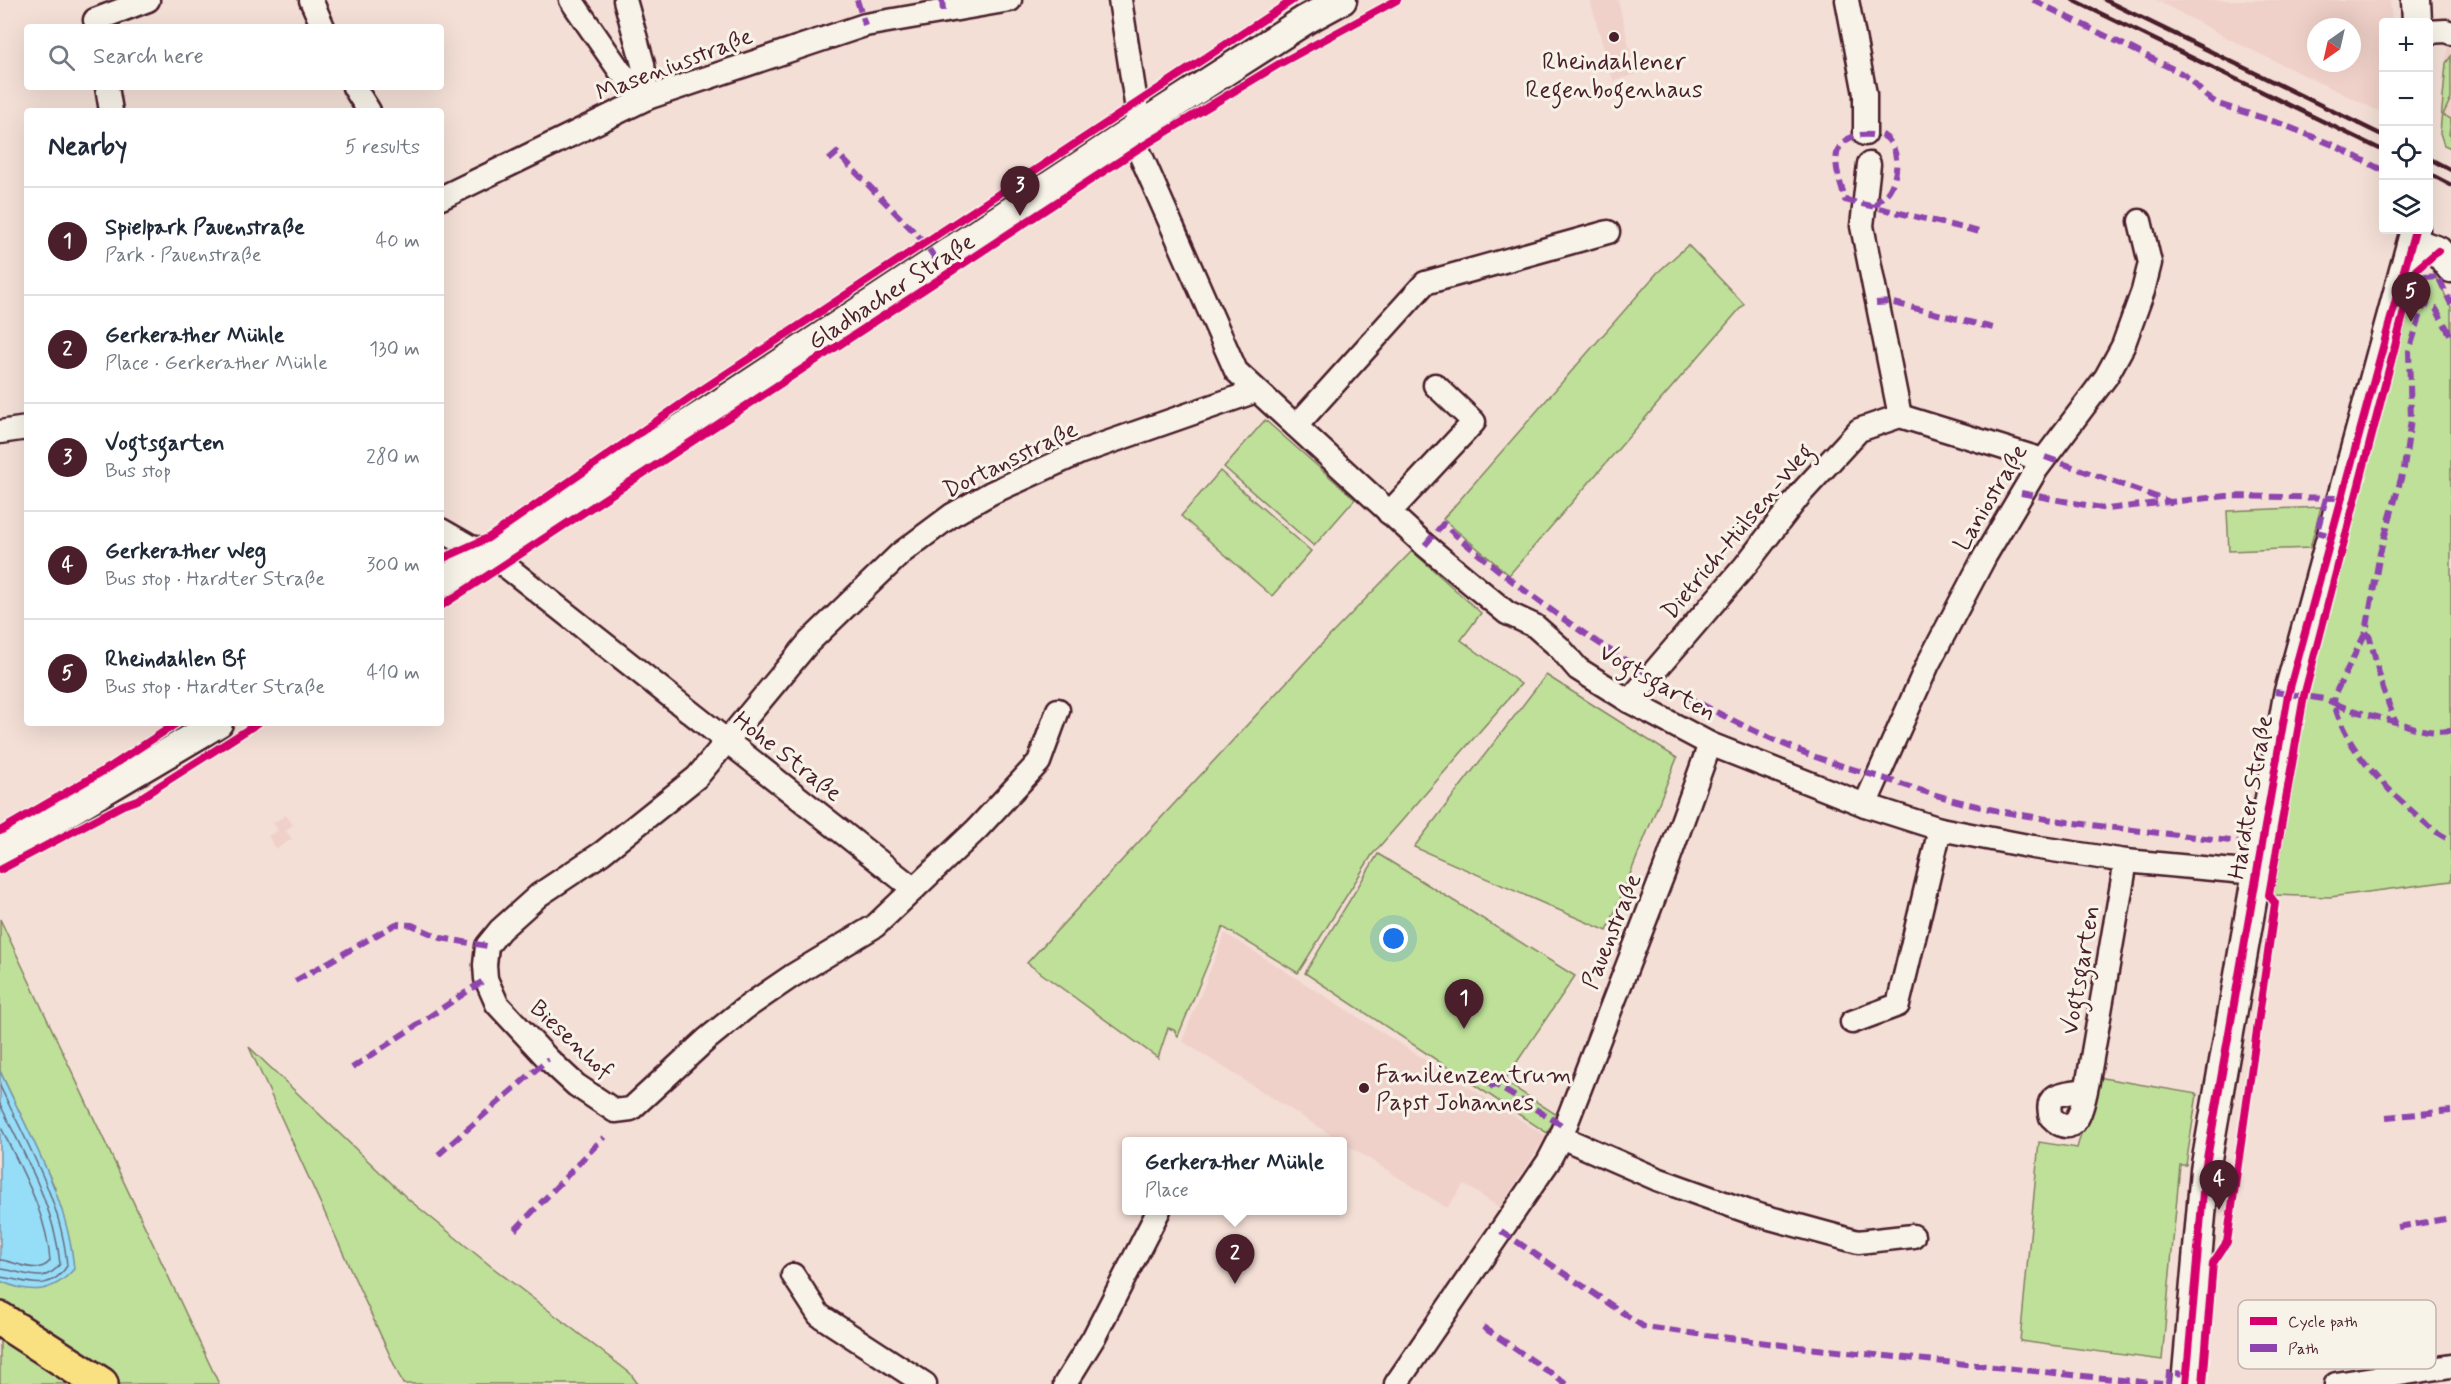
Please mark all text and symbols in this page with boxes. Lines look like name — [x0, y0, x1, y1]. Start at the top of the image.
north arrow — [2307, 18, 2361, 72]
map controls — [2379, 18, 2433, 234]
button: + — [2379, 18, 2433, 72]
street label: Maseniusstraße — [592, 21, 757, 109]
search box — [24, 24, 444, 90]
marker: Rheindahlener Regenbogenhaus — [1607, 30, 1621, 44]
icon: search — [45, 41, 78, 74]
text: Search here — [93, 43, 204, 71]
place label: Rheindahlener Regenbogenhaus — [1525, 47, 1703, 109]
button: − — [2379, 72, 2433, 126]
button: locate — [2379, 126, 2433, 180]
text: Nearby — [48, 130, 127, 164]
text: 5 results — [345, 134, 420, 161]
pin: 3 — [1000, 166, 1040, 216]
button: layers — [2379, 180, 2433, 234]
text: Spielpark Pauenstraße — [105, 214, 305, 242]
street label: Gladbacher Straße — [802, 227, 981, 358]
text: 1 — [63, 228, 72, 255]
text: 40 m — [376, 228, 420, 255]
text: Park · Pauenstraße — [105, 242, 262, 269]
pin: 5 — [2392, 272, 2430, 322]
text: Gerkerather Mühle — [105, 322, 285, 350]
text: 2 — [63, 336, 72, 363]
text: 130 m — [369, 336, 420, 363]
text: Place · Gerkerather Mühle — [105, 350, 328, 377]
street label: Dortansstraße — [938, 414, 1083, 506]
text: Vogtsgarten — [105, 430, 225, 458]
street label: Dietrich-Hülsen-Weg — [1655, 437, 1823, 629]
street label: Laniostraße — [1947, 438, 2035, 557]
text: 3 — [63, 444, 72, 471]
text: 280 m — [366, 444, 420, 471]
text: Bus stop — [105, 458, 171, 485]
text: Gerkerather Weg — [105, 538, 266, 566]
text: 4 — [62, 552, 73, 579]
text: 300 m — [366, 552, 420, 579]
text: Bus stop · Hardter Straße — [105, 566, 325, 593]
street label: Vogtsgarten — [1591, 637, 1722, 732]
text: Rheindahlen Bf — [105, 646, 246, 674]
text: 5 — [62, 660, 74, 687]
text: 410 m — [366, 660, 420, 687]
text: Bus stop · Hardter Straße — [105, 674, 325, 701]
street label: Hohe Straße — [726, 705, 848, 810]
street label: Hardter Straße — [2222, 713, 2281, 882]
street label: Pauenstraße — [1575, 869, 1650, 994]
street label: Vogtsgarten — [2055, 903, 2111, 1038]
your location — [1379, 924, 1408, 953]
pin: 1 — [1444, 980, 1484, 1029]
street label: Biesenhof — [522, 993, 619, 1087]
place label: Familienzentrum Papst Johannes — [1376, 1060, 1571, 1119]
marker: Familienzentrum Papst Johannes — [1357, 1081, 1371, 1095]
popup — [1122, 1137, 1347, 1215]
text: Gerkerather Mühle — [1145, 1149, 1324, 1177]
pin: 4 — [2200, 1160, 2238, 1210]
text: Place — [1145, 1177, 1189, 1204]
pin: 2 — [1216, 1234, 1254, 1284]
legend — [2238, 1300, 2436, 1369]
text: Cycle path — [2288, 1312, 2358, 1333]
text: Path — [2288, 1339, 2319, 1360]

